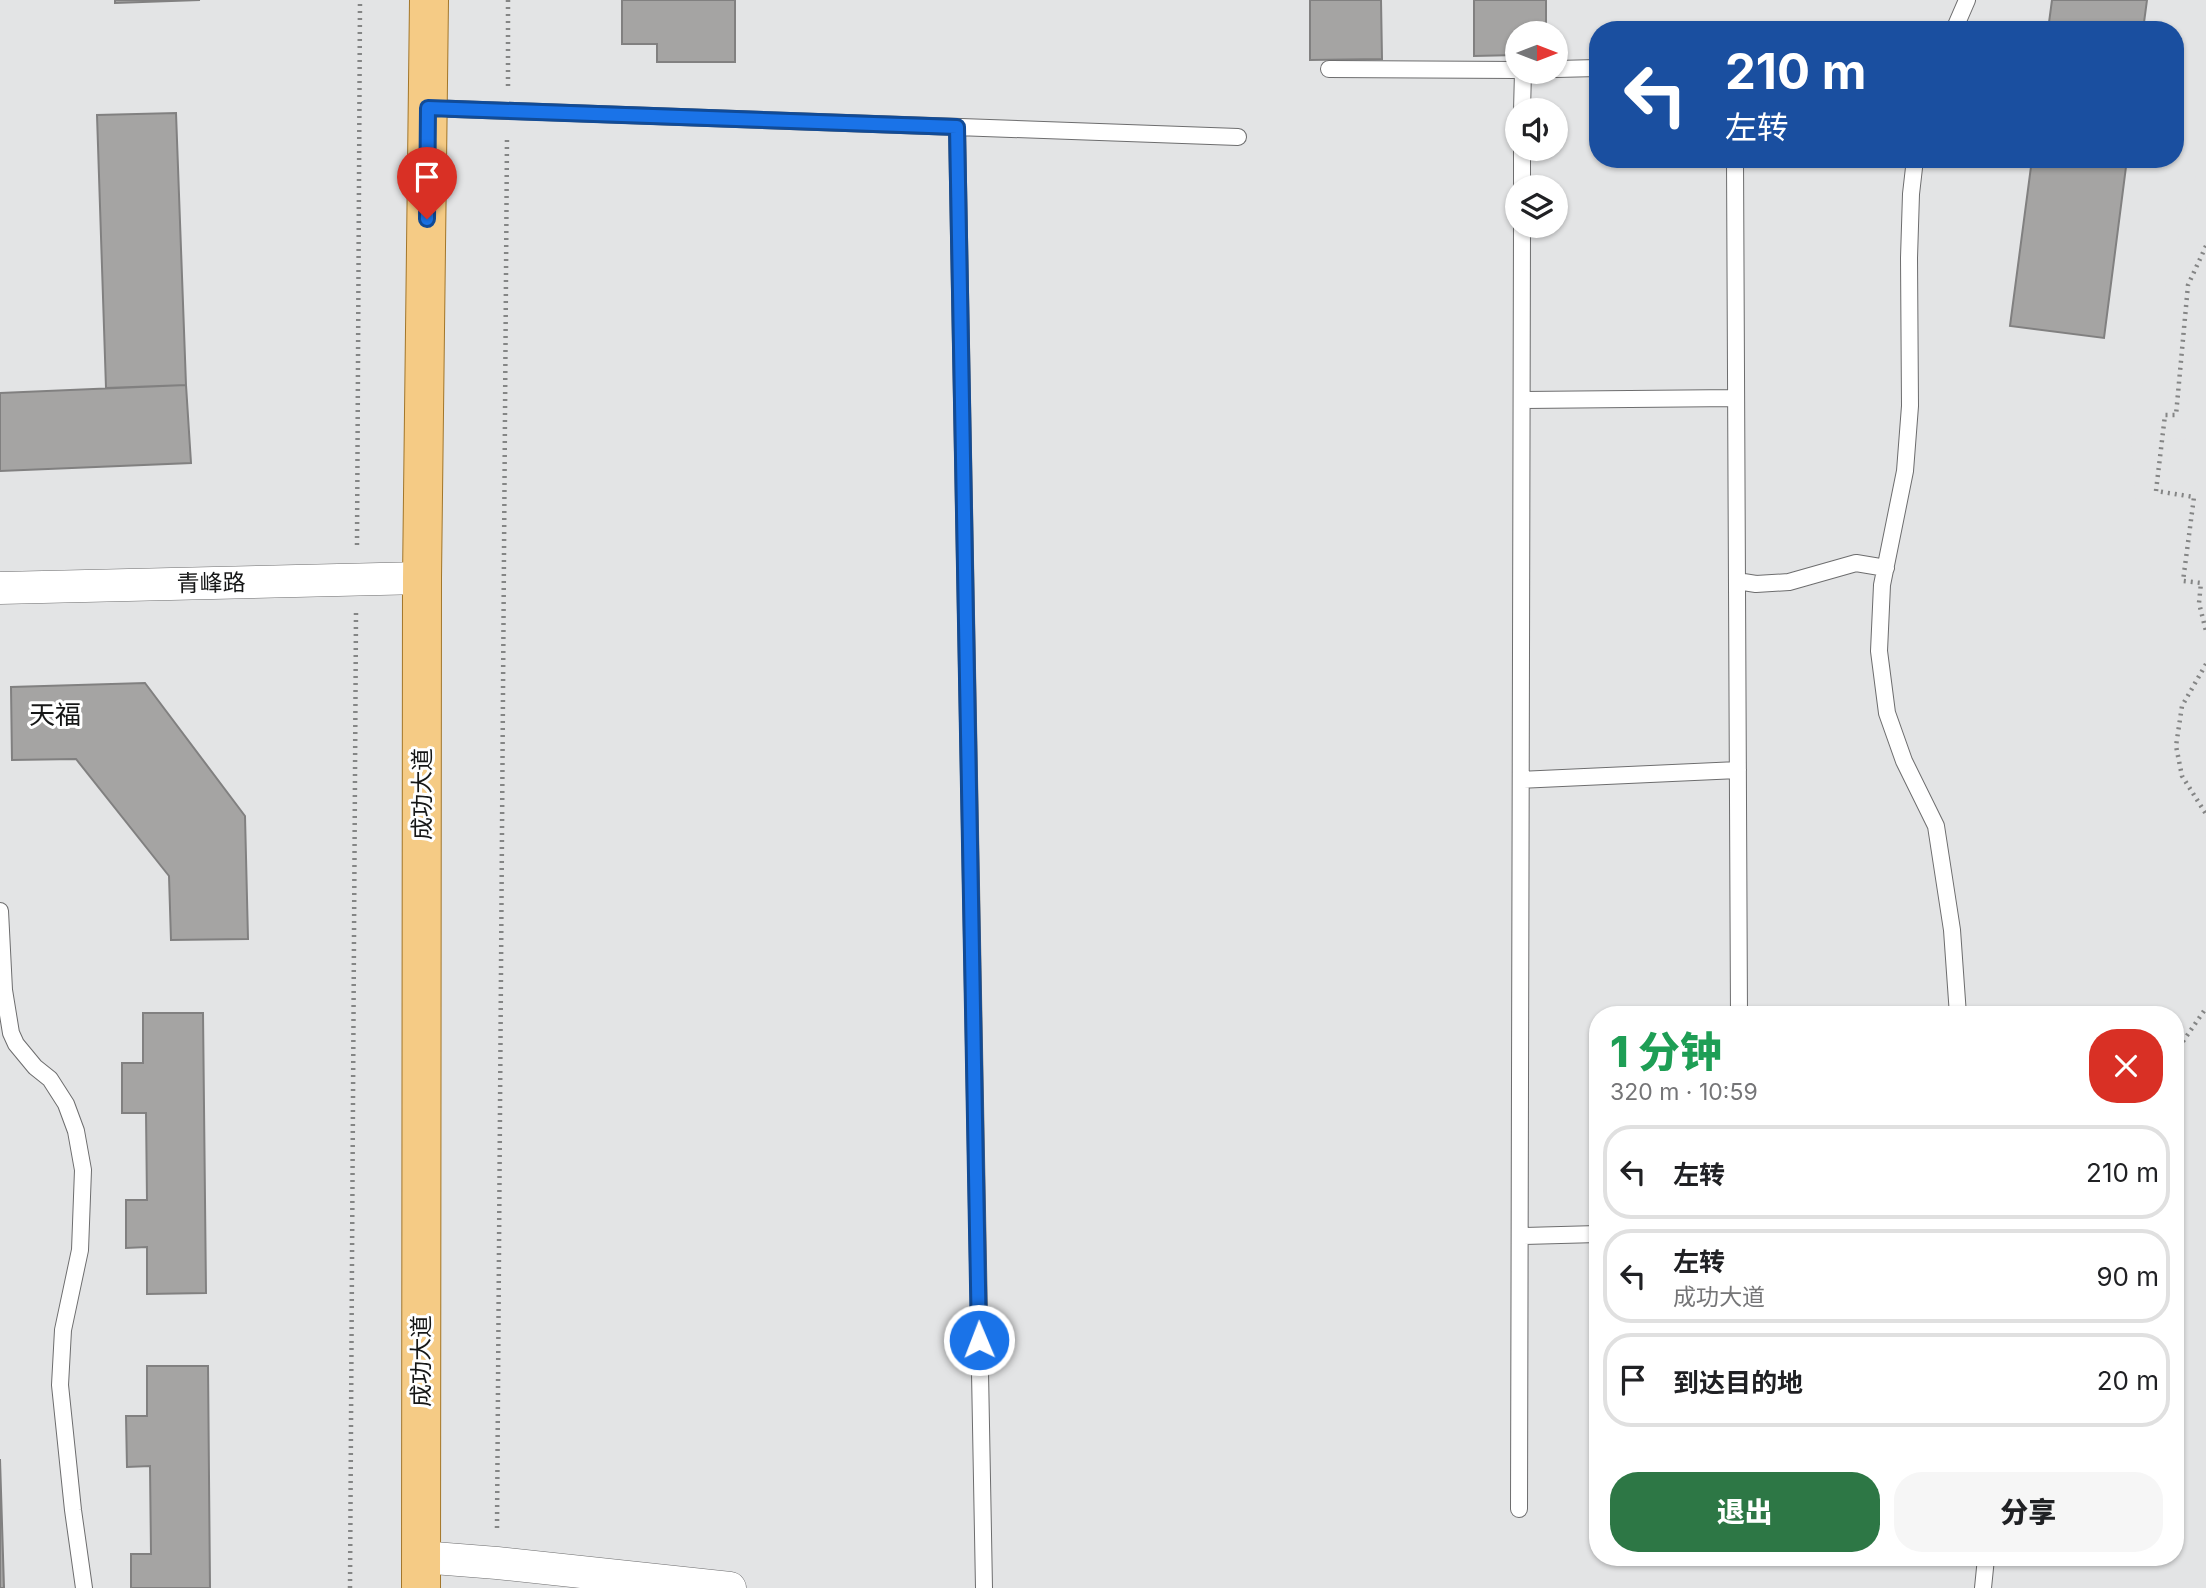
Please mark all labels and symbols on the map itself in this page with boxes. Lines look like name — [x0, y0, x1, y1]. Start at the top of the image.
north arrow — [1505, 21, 1568, 84]
pin — [397, 147, 457, 219]
street label: 青峰路 — [176, 568, 246, 598]
district label: 天福 — [29, 699, 81, 730]
street label: 成功大道 — [408, 748, 436, 840]
position arrow — [942, 1303, 1016, 1377]
street label: 成功大道 — [407, 1315, 435, 1407]

